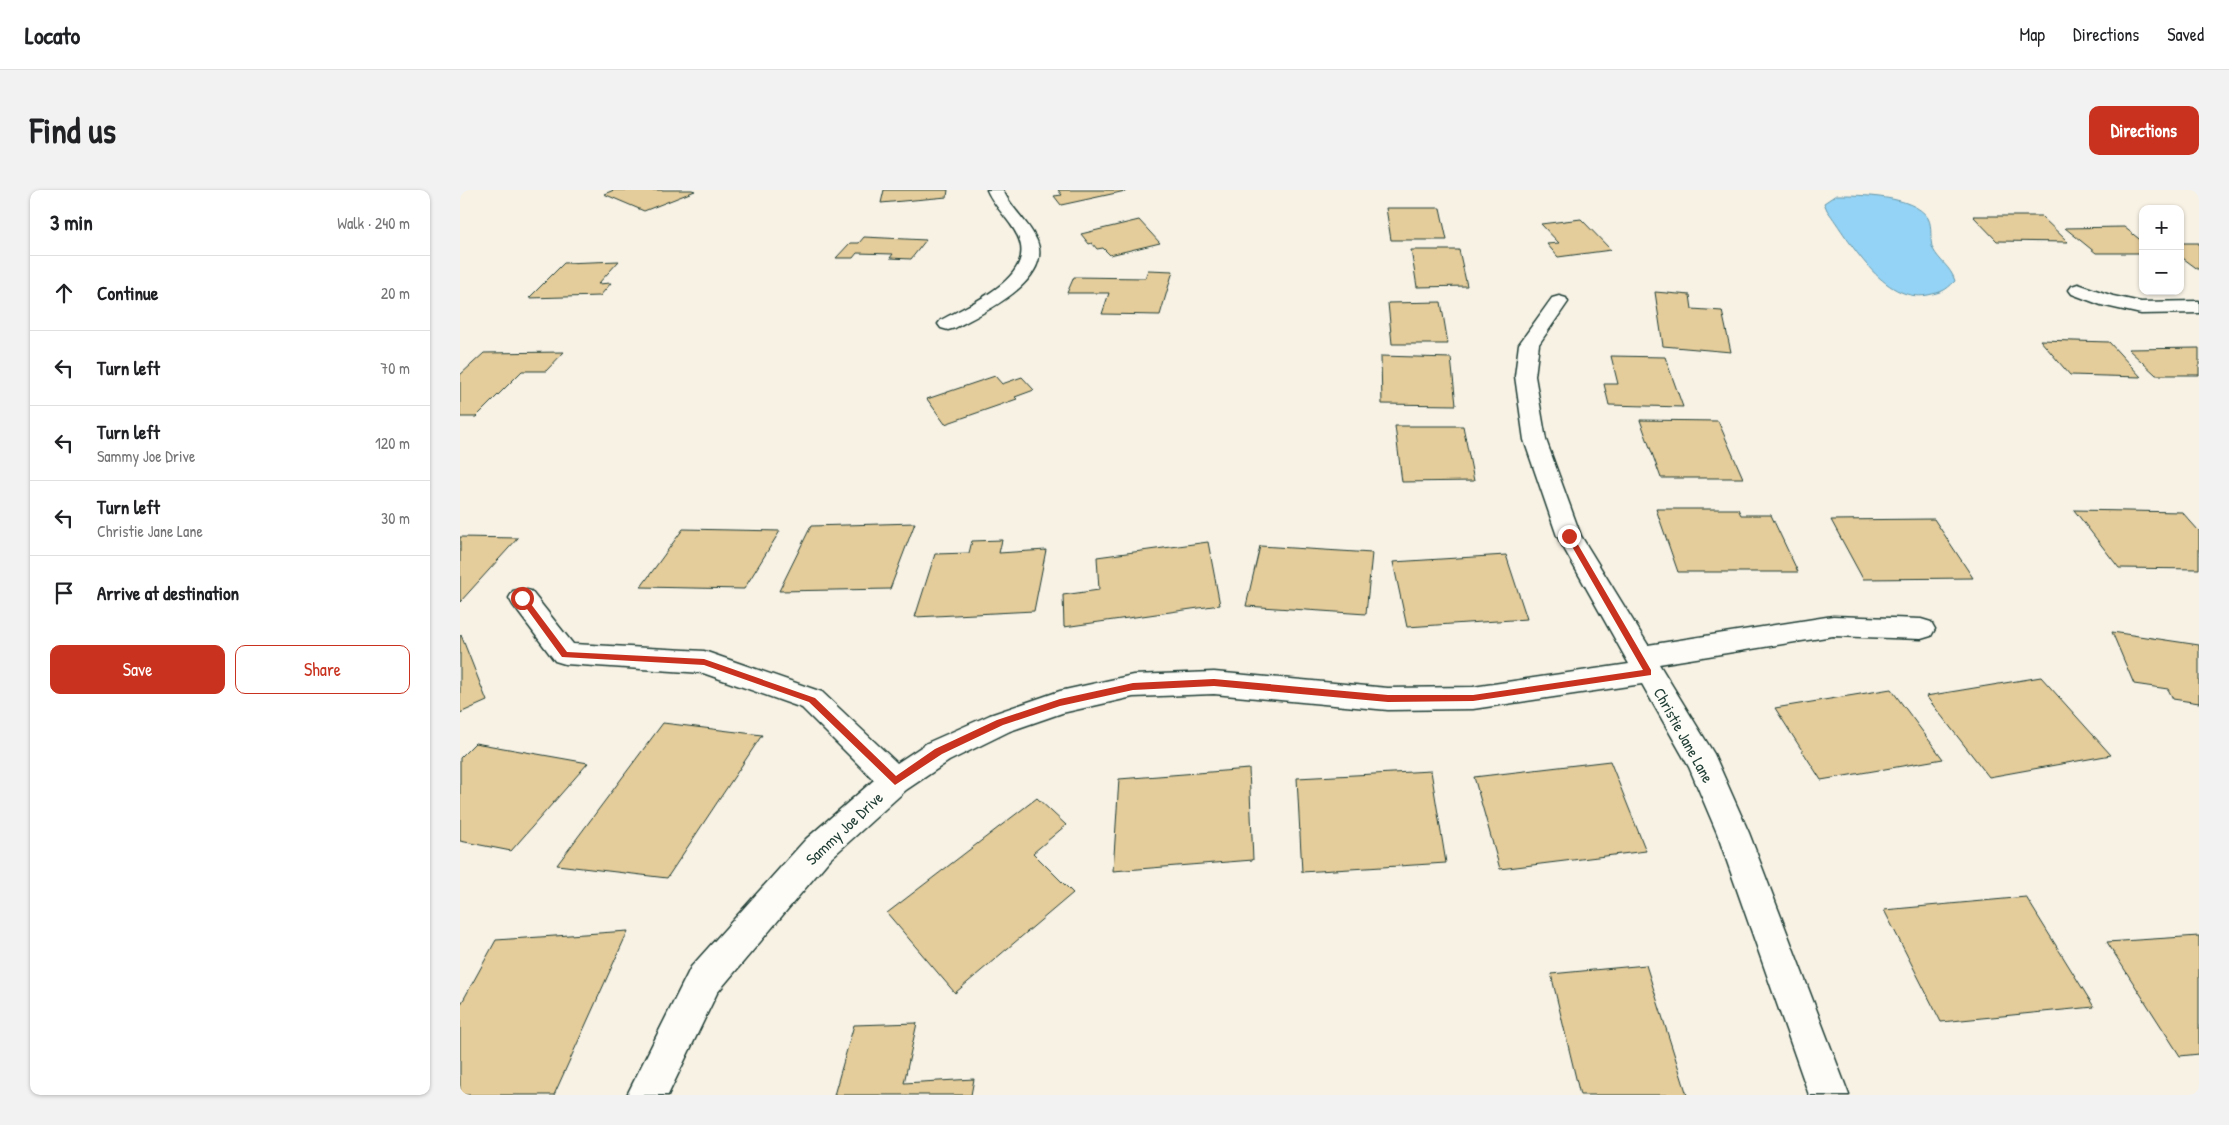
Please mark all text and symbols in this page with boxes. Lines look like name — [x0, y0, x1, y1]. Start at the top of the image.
text: Locato — [25, 19, 80, 51]
text: Map — [2020, 22, 2045, 47]
text: Directions — [2073, 22, 2139, 47]
text: Saved — [2167, 22, 2204, 47]
button: Directions — [2089, 106, 2199, 155]
text: Find us — [30, 107, 116, 154]
map controls — [2139, 205, 2184, 295]
button: + — [2139, 205, 2184, 250]
text: 3 min — [50, 208, 93, 237]
text: Walk · 240 m — [337, 212, 410, 234]
button: − — [2139, 250, 2184, 295]
icon: ahead — [50, 279, 78, 307]
text: Continue — [97, 280, 158, 306]
text: 20 m — [381, 282, 410, 304]
icon: left — [50, 354, 78, 382]
text: Turn left — [97, 355, 160, 381]
text: 70 m — [380, 357, 410, 379]
text: Turn left — [97, 419, 160, 445]
icon: left — [50, 429, 78, 457]
text: 120 m — [375, 432, 410, 454]
text: Sammy Joe Drive — [97, 445, 195, 467]
text: Turn left — [97, 494, 160, 520]
icon: left — [50, 504, 78, 532]
text: 30 m — [381, 507, 410, 529]
text: Christie Jane Lane — [97, 520, 203, 542]
route end — [1558, 525, 1581, 548]
icon: arrive — [50, 579, 78, 607]
text: Arrive at destination — [97, 580, 239, 606]
route start — [511, 587, 534, 610]
button: Save — [50, 645, 225, 694]
button: Share — [235, 645, 410, 694]
street label: Christie Jane Lane — [1649, 683, 1720, 787]
street label: Sammy Joe Drive — [801, 786, 888, 870]

